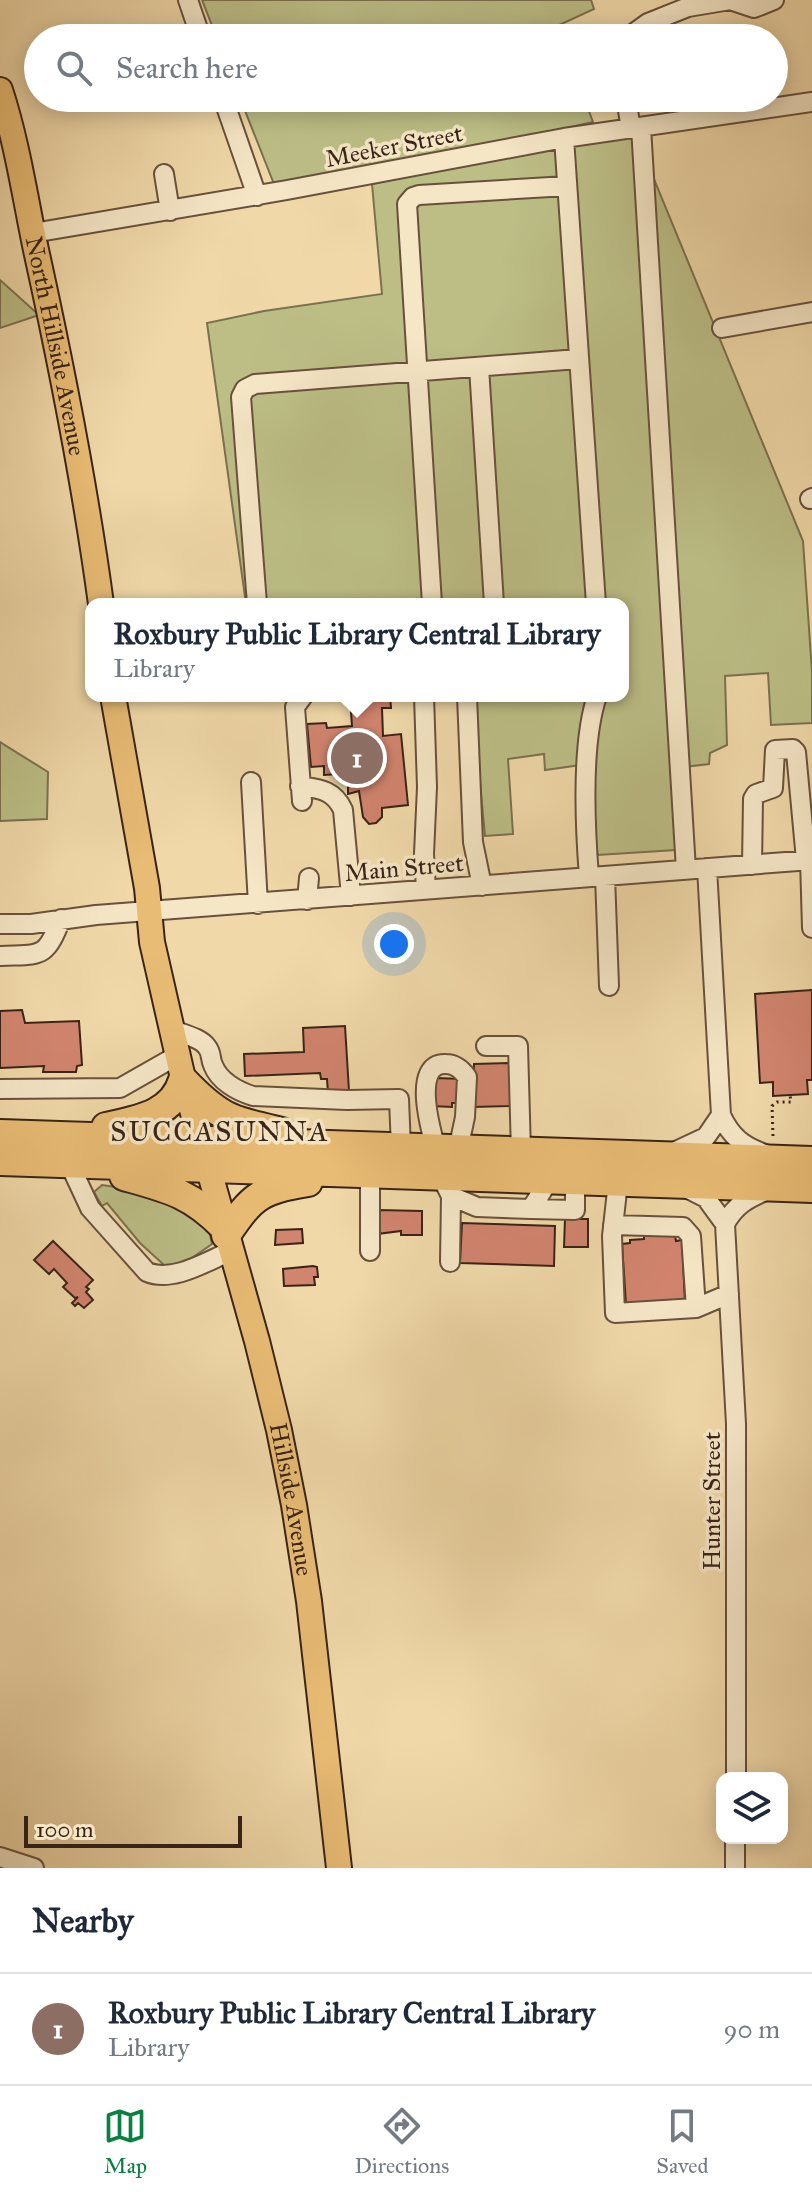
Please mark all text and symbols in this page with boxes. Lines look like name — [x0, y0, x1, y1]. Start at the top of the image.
search box — [24, 24, 788, 112]
icon: search — [52, 46, 96, 90]
text: Search here — [116, 50, 258, 86]
street label: Meeker Street — [323, 118, 466, 174]
street label: North Hillside Avenue — [19, 234, 92, 458]
popup — [85, 598, 629, 702]
text: Roxbury Public Library Central Library — [113, 616, 601, 652]
text: Library — [113, 652, 195, 684]
pin: 1 — [331, 728, 383, 788]
street label: Main Street — [343, 848, 465, 888]
your location — [374, 924, 414, 964]
district label: SUCCASUNNA — [110, 1114, 330, 1149]
street label: Hillside Avenue — [263, 1420, 320, 1578]
street label: Hunter Street — [697, 1431, 727, 1570]
map controls — [716, 1772, 788, 1844]
button: layers — [716, 1772, 788, 1844]
scale bar — [24, 1812, 242, 1848]
text: 100 m — [36, 1816, 93, 1843]
text: Nearby — [32, 1900, 134, 1941]
text: Roxbury Public Library Central Library — [108, 1995, 595, 2031]
text: 1 — [53, 2013, 63, 2045]
text: 90 m — [723, 2013, 780, 2045]
text: Library — [108, 2031, 189, 2063]
tab: Map — [103, 2104, 147, 2179]
tab: Directions — [354, 2104, 449, 2179]
tab: Saved — [656, 2104, 708, 2179]

